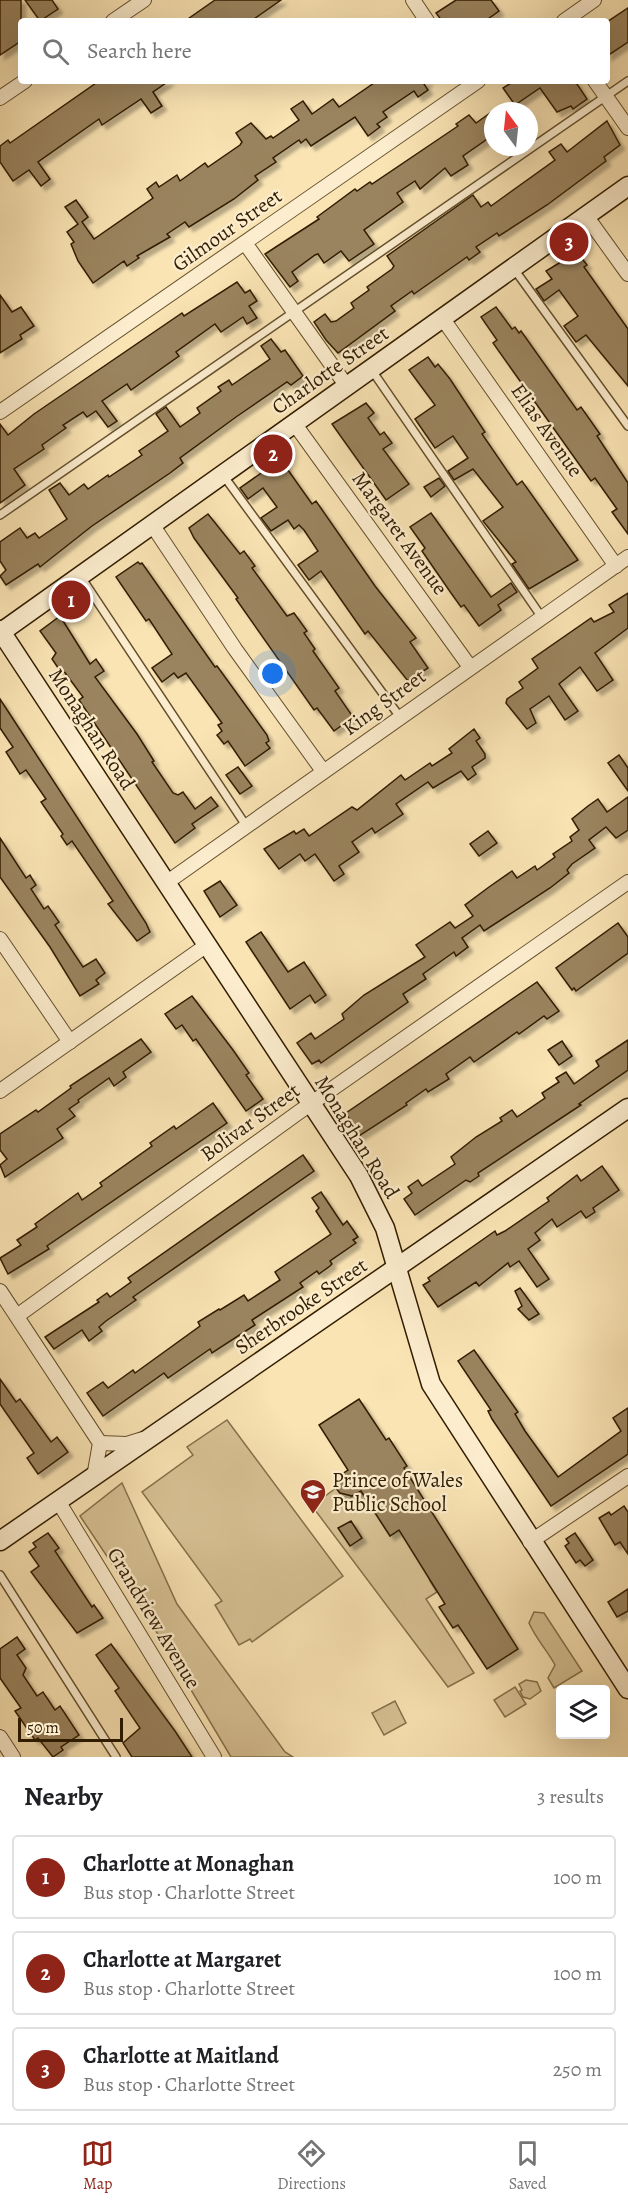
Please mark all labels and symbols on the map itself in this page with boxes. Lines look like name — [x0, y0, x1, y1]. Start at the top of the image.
north arrow — [484, 102, 538, 156]
street label: Gilmour Street — [167, 182, 287, 278]
pin: 3 — [550, 220, 588, 264]
street label: Charlotte Street — [266, 319, 394, 421]
street label: Elias Avenue — [504, 378, 590, 482]
pin: 2 — [254, 432, 292, 476]
street label: Margaret Avenue — [346, 466, 454, 600]
pin: 1 — [52, 578, 90, 622]
your location — [258, 659, 287, 688]
street label: King Street — [337, 662, 431, 742]
street label: Monaghan Road — [42, 663, 142, 796]
street label: Monaghan Road — [308, 1070, 406, 1204]
street label: Bolivar Street — [195, 1076, 305, 1168]
street label: Sherbrooke Street — [229, 1251, 373, 1361]
place label: Prince of Wales Public School — [332, 1466, 463, 1518]
school or university icon: Prince of Wales Public School — [298, 1477, 328, 1515]
street label: Grandview Avenue — [101, 1542, 207, 1694]
scale bar — [18, 1715, 123, 1742]

